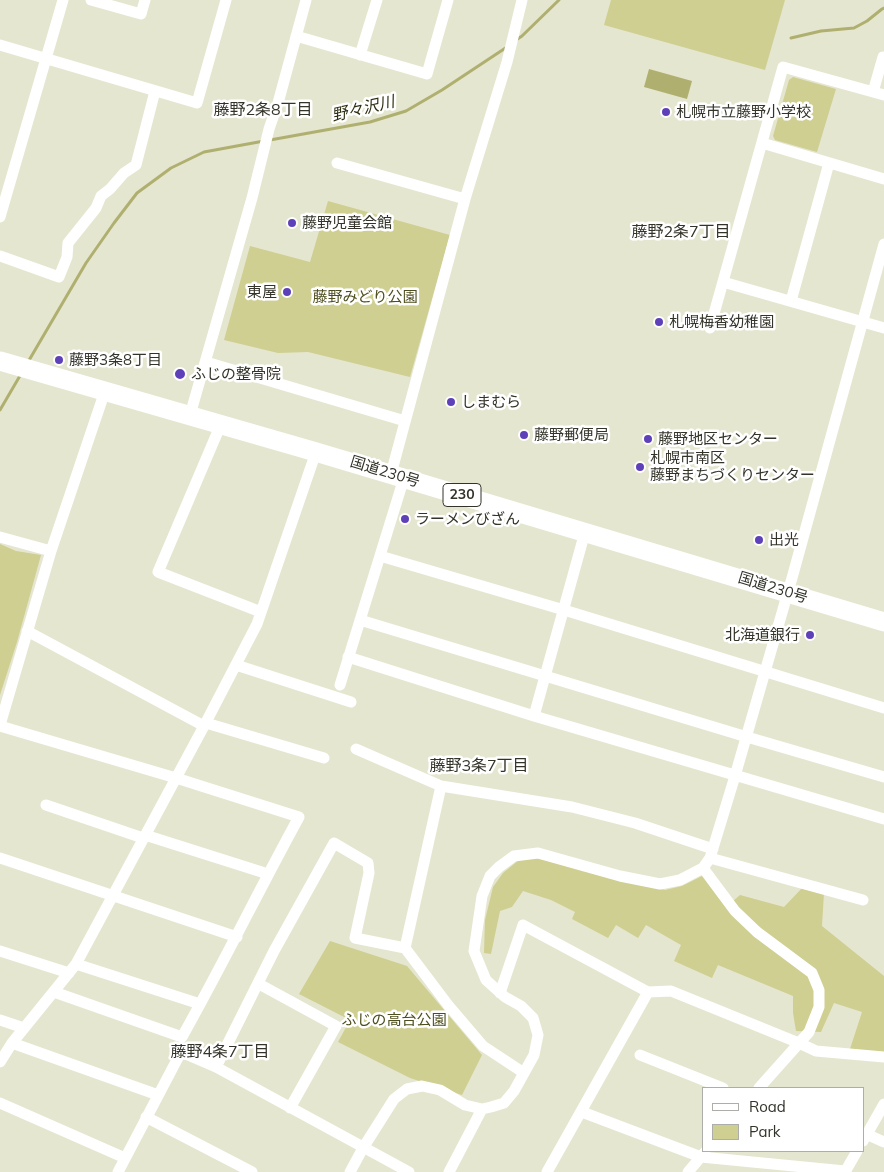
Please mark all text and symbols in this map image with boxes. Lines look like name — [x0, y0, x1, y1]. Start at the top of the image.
water label: 野々沢川 — [330, 92, 396, 126]
district label: 藤野2条8丁目 — [213, 100, 313, 120]
place label: 札幌市立藤野小学校 — [676, 103, 811, 121]
marker: 札幌市立藤野小学校 — [660, 106, 672, 118]
place label: 藤野児童会館 — [302, 214, 392, 232]
marker: 藤野児童会館 — [286, 217, 298, 229]
district label: 藤野2条7丁目 — [631, 222, 731, 242]
place label: 東屋 — [247, 283, 277, 301]
marker: 東屋 — [281, 286, 293, 298]
park label: 藤野みどり公園 — [313, 288, 417, 306]
place label: 札幌梅香幼稚園 — [669, 313, 774, 331]
marker: 札幌梅香幼稚園 — [653, 316, 665, 328]
place label: 藤野3条8丁目 — [69, 351, 162, 369]
marker: 藤野3条8丁目 — [53, 354, 65, 366]
place label: ふじの整骨院 — [191, 365, 281, 383]
marker: ふじの整骨院 — [173, 367, 187, 381]
place label: しまむら — [461, 393, 521, 411]
marker: しまむら — [445, 396, 457, 408]
place label: 藤野郵便局 — [534, 426, 609, 444]
marker: 藤野郵便局 — [518, 429, 530, 441]
place label: 藤野地区センター — [658, 430, 778, 448]
marker: 藤野地区センター — [642, 433, 654, 445]
place label: 札幌市南区 藤野まちづくりセンター — [650, 449, 815, 484]
street label: 国道230号 — [348, 453, 422, 491]
marker: 札幌市南区 藤野まちづくりセンター — [634, 461, 646, 473]
road number: 230 — [443, 484, 481, 506]
place label: ラーメンびざん — [415, 510, 520, 528]
marker: ラーメンびざん — [399, 513, 411, 525]
place label: 出光 — [769, 531, 799, 549]
marker: 出光 — [753, 534, 765, 546]
street label: 国道230号 — [736, 569, 810, 607]
place label: 北海道銀行 — [725, 626, 800, 644]
marker: 北海道銀行 — [804, 629, 816, 641]
district label: 藤野3条7丁目 — [429, 756, 529, 776]
park label: ふじの高台公園 — [342, 1011, 446, 1029]
district label: 藤野4条7丁目 — [170, 1042, 270, 1062]
legend — [702, 1087, 864, 1152]
text: Road — [749, 1097, 786, 1116]
text: Park — [749, 1122, 781, 1141]

